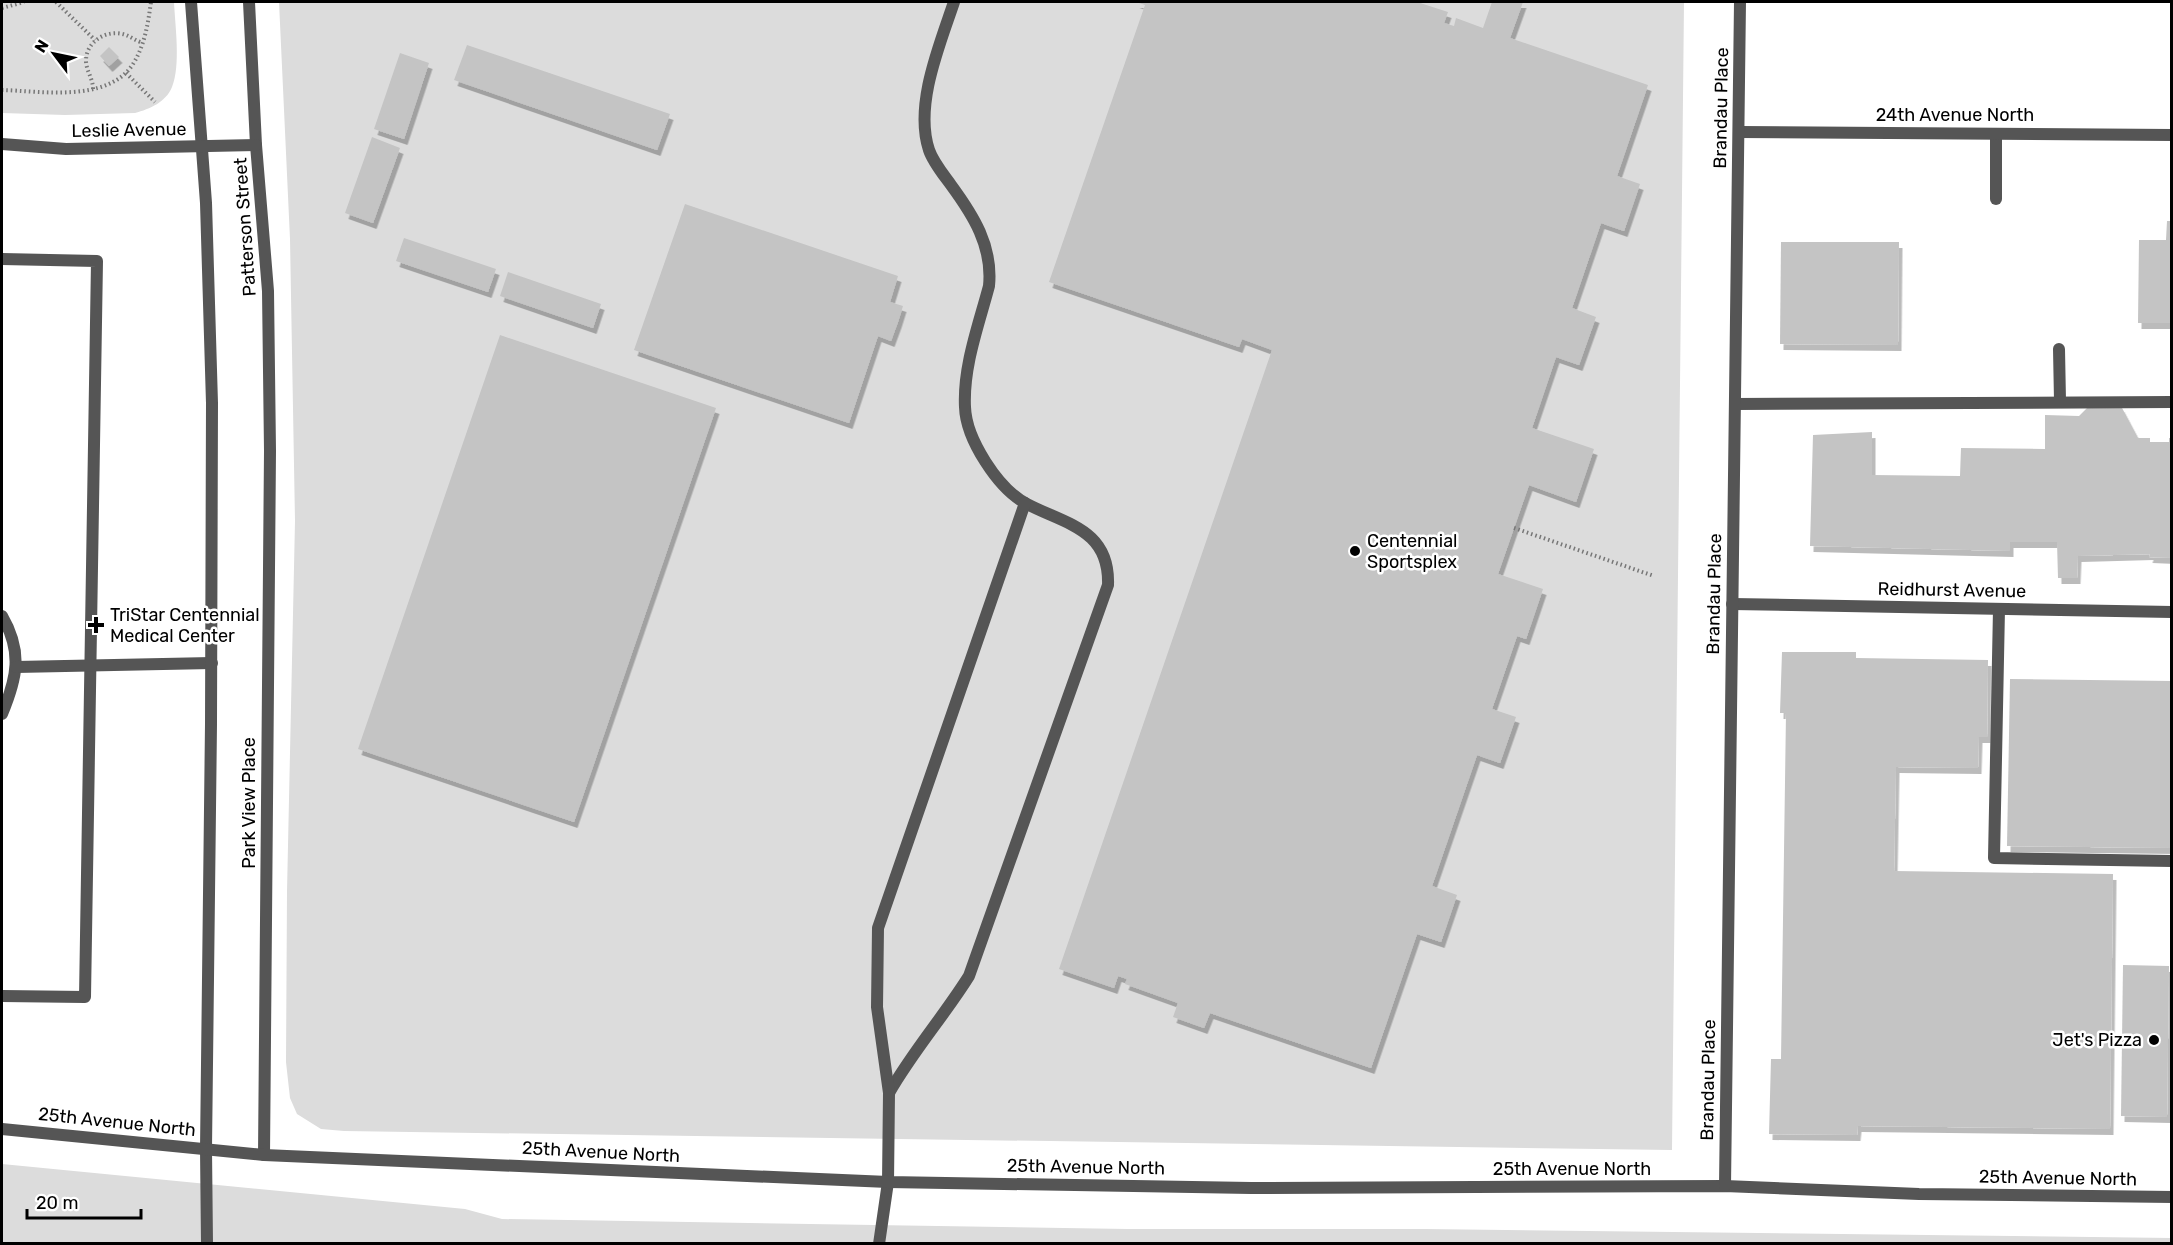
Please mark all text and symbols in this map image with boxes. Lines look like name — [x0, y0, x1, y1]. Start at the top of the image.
north arrow — [24, 24, 84, 84]
text: N — [31, 36, 53, 56]
street label: Brandau Place — [1709, 47, 1733, 169]
street label: 24th Avenue North — [1876, 104, 2034, 126]
street label: Leslie Avenue — [71, 118, 187, 142]
street label: Patterson Street — [229, 157, 261, 297]
place label: Centennial Sportsplex — [1367, 530, 1457, 573]
street label: Brandau Place — [1702, 533, 1726, 655]
marker: Centennial Sportsplex — [1348, 544, 1362, 558]
street label: Reidhurst Avenue — [1877, 578, 2027, 602]
place label: TriStar Centennial Medical Center — [110, 604, 260, 647]
marker: TriStar Centennial Medical Center — [87, 616, 105, 634]
street label: Park View Place — [238, 737, 260, 869]
street label: Brandau Place — [1696, 1019, 1720, 1141]
place label: Jet's Pizza — [2052, 1029, 2142, 1051]
marker: Jet's Pizza — [2147, 1033, 2161, 1047]
street label: 25th Avenue North — [37, 1103, 197, 1141]
street label: 25th Avenue North — [521, 1137, 681, 1167]
street label: 25th Avenue North — [1007, 1155, 1165, 1179]
street label: 25th Avenue North — [1493, 1158, 1651, 1180]
street label: 25th Avenue North — [1979, 1166, 2137, 1190]
scale bar — [27, 1182, 141, 1220]
text: 20 m — [36, 1192, 78, 1214]

